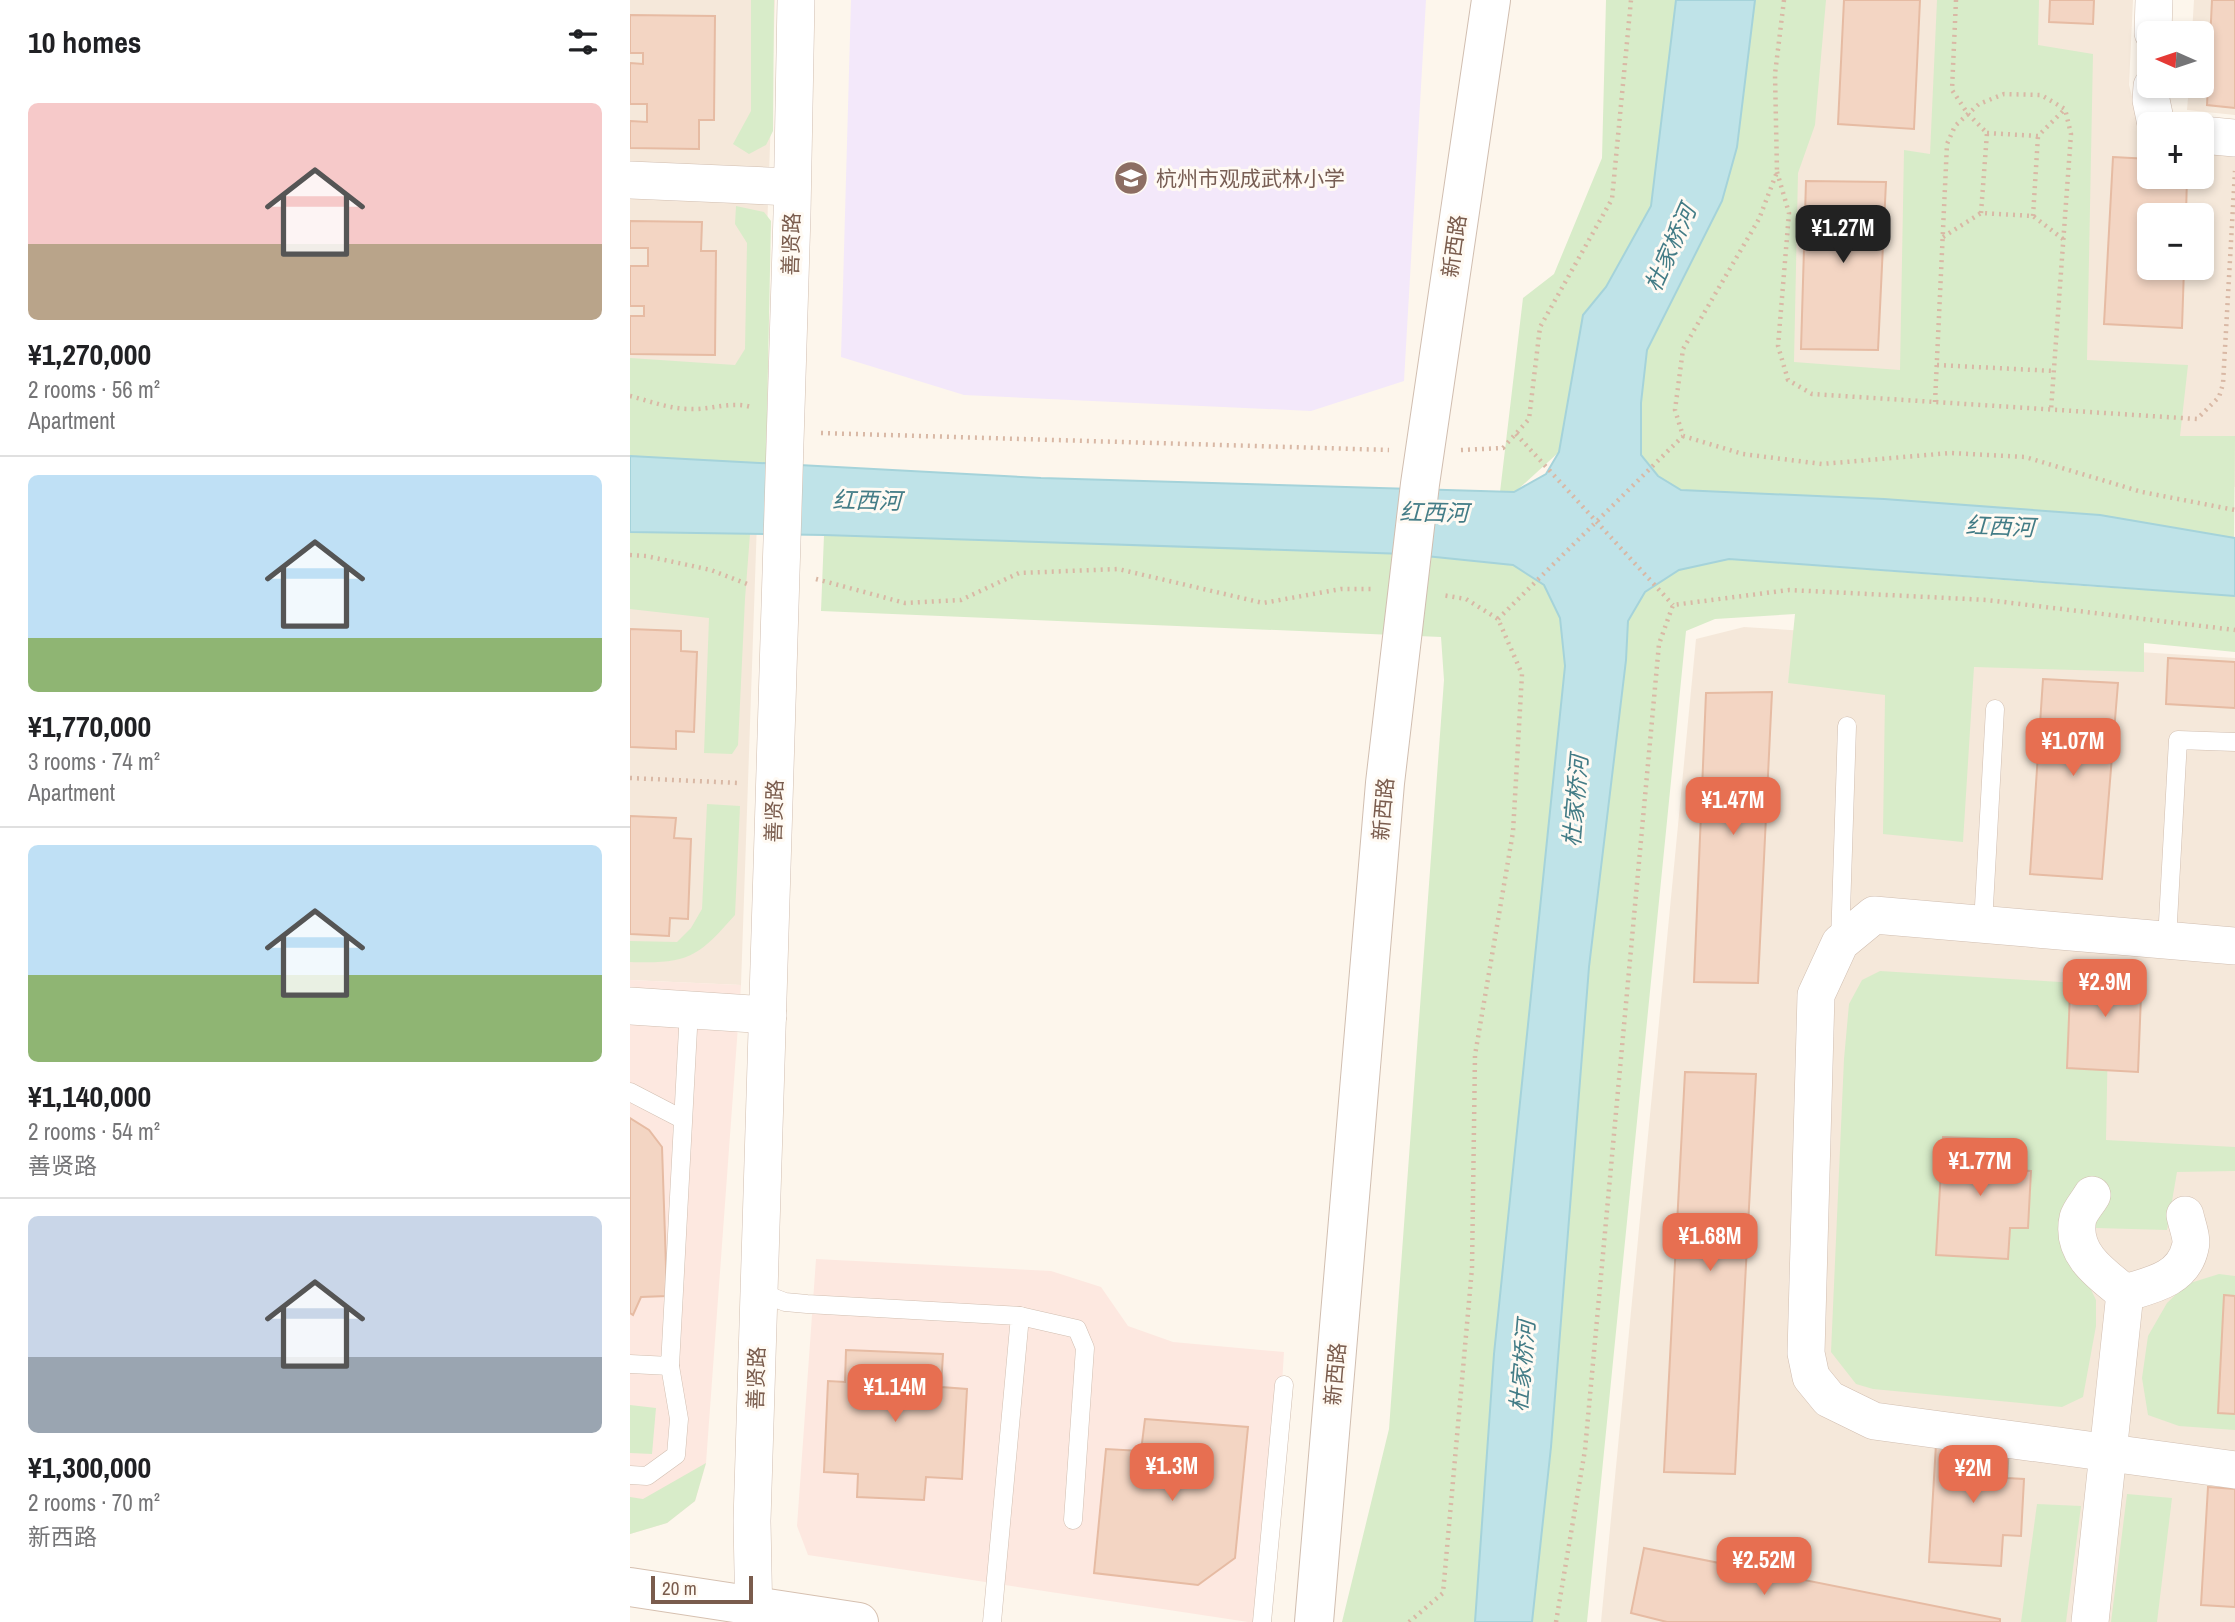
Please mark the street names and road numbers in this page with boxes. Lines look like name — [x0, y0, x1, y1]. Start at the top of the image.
street label: 善贤路 — [775, 212, 807, 276]
street label: 新西路 — [1435, 213, 1473, 279]
street label: 新西路 — [1366, 776, 1400, 842]
street label: 善贤路 — [758, 779, 790, 843]
street label: 新西路 — [1318, 1341, 1352, 1407]
street label: 善贤路 — [740, 1346, 772, 1410]

